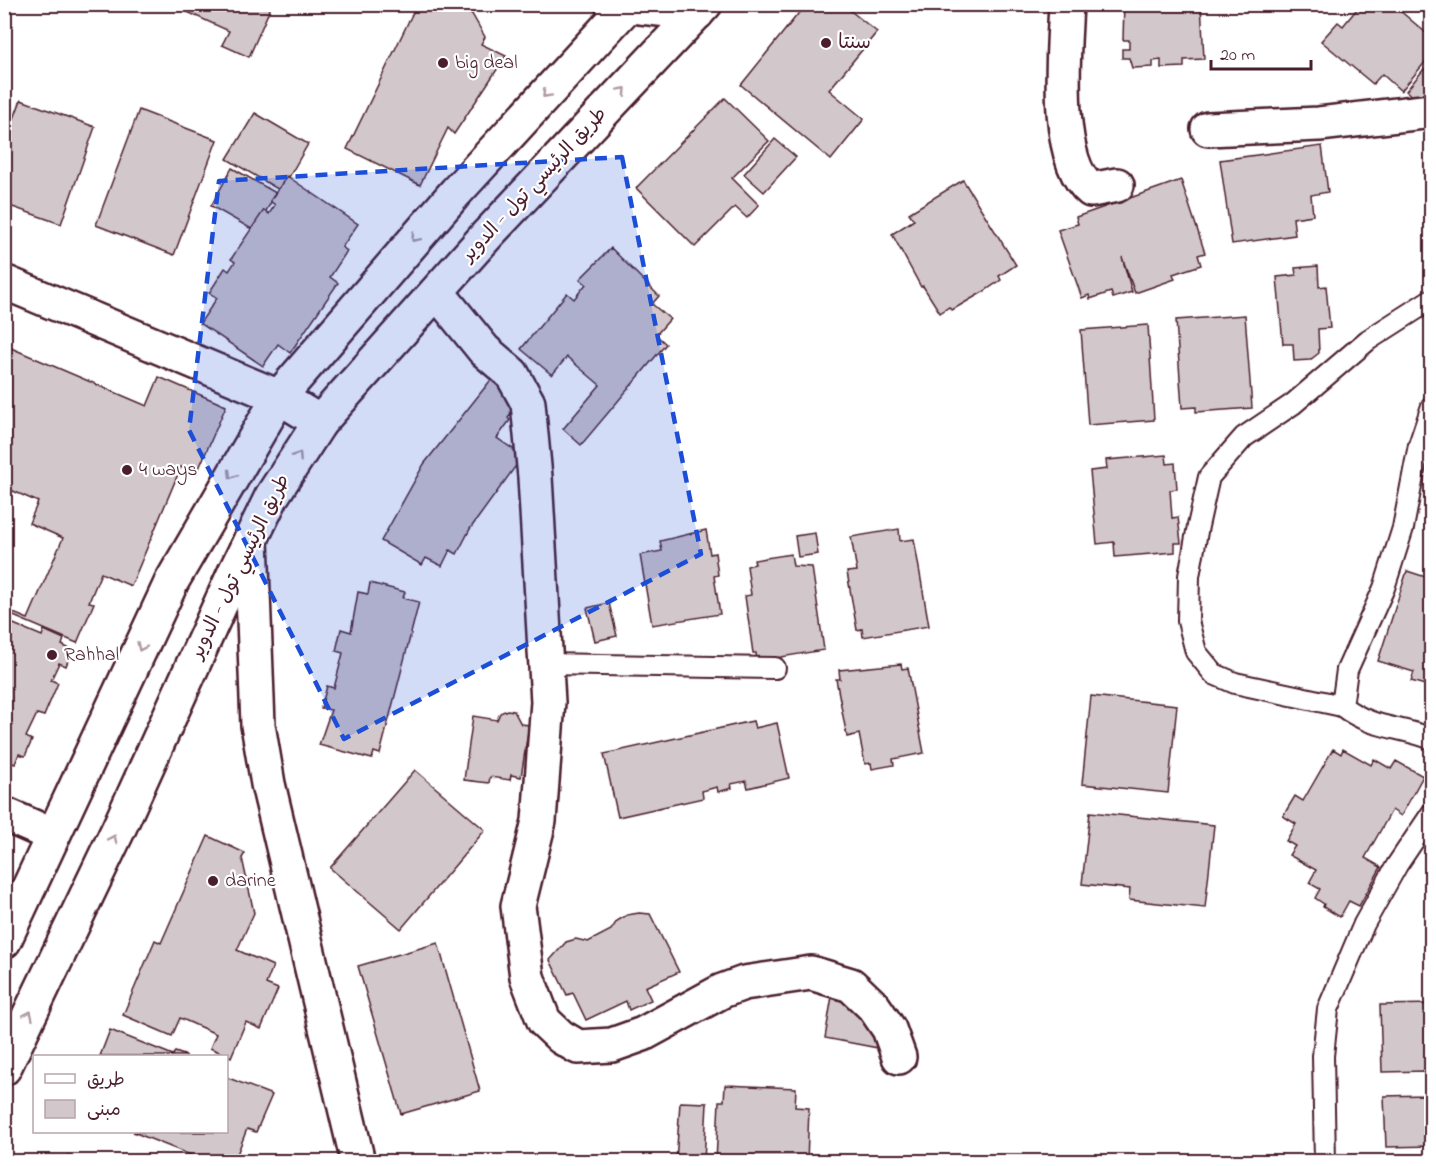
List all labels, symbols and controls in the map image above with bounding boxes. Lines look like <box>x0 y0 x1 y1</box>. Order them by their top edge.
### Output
place label: سنتا <box>838 29 871 58</box>
scale bar <box>1211 33 1312 71</box>
marker: سنتا <box>819 36 833 50</box>
text: 20 m <box>1220 43 1255 69</box>
place label: big deal <box>455 49 518 79</box>
marker: big deal <box>436 56 450 70</box>
one-way arrow <box>542 87 553 98</box>
one-way arrow <box>616 87 627 98</box>
street label: طريق الرئيسي تول - الدوير <box>454 101 615 271</box>
one-way arrow <box>412 231 423 242</box>
one-way arrow <box>291 451 302 462</box>
place label: 4 ways <box>139 456 197 485</box>
marker: 4 ways <box>120 463 134 477</box>
one-way arrow <box>228 469 240 479</box>
street label: طريق الرئيسي تول - الدوير <box>183 470 299 666</box>
place label: Rahhal <box>64 641 119 670</box>
one-way arrow <box>137 641 149 652</box>
marker: Rahhal <box>45 648 59 662</box>
one-way arrow <box>106 834 118 845</box>
place label: darine <box>225 867 276 896</box>
marker: darine <box>206 874 220 888</box>
one-way arrow <box>22 1010 34 1021</box>
legend <box>33 1055 228 1133</box>
text: طريق <box>87 1068 125 1094</box>
text: مبنى <box>87 1098 121 1124</box>

